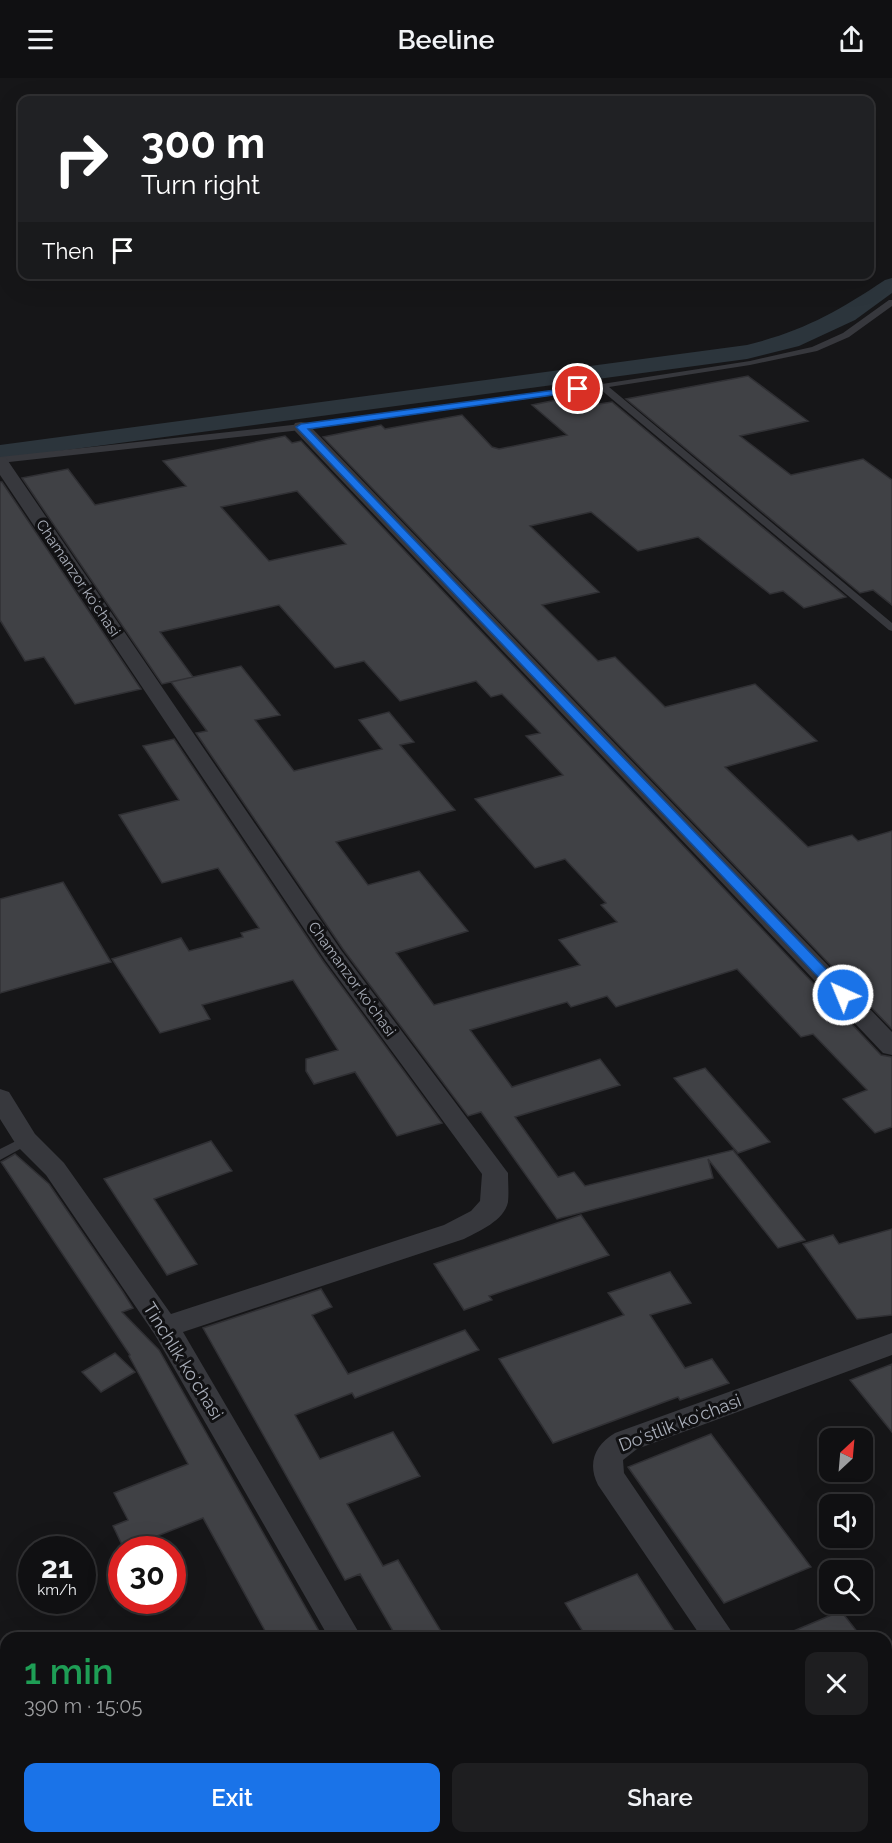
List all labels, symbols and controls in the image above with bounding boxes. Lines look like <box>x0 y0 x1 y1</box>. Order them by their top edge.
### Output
icon: menu <box>24 23 57 56</box>
icon: share <box>835 23 868 56</box>
text: Beeline <box>397 24 495 55</box>
text: 300 m <box>141 119 265 168</box>
icon: right <box>42 120 120 198</box>
text: Turn right <box>141 169 260 200</box>
icon: arrive <box>106 234 139 267</box>
text: Then <box>42 238 94 264</box>
pin <box>552 363 603 414</box>
icon: arrive <box>561 372 594 405</box>
street label: Chamanzor koʻchasi <box>32 516 124 640</box>
street label: Chamanzor koʻchasi <box>304 918 400 1040</box>
position arrow <box>811 963 875 1027</box>
street label: Tinchlik koʻchasi <box>139 1298 228 1423</box>
street label: Doʻstlik koʻchasi <box>616 1390 744 1456</box>
north arrow <box>819 1428 873 1482</box>
map controls <box>819 1428 873 1614</box>
button: sound <box>819 1494 873 1548</box>
speed limit sign: 30 <box>108 1536 186 1614</box>
text: 21 <box>41 1550 73 1585</box>
button: search <box>819 1560 873 1614</box>
text: km/h <box>37 1581 77 1599</box>
text: 1 min <box>24 1650 113 1692</box>
button: close <box>805 1652 868 1715</box>
text: 390 m · 15:05 <box>24 1694 142 1718</box>
button: Exit <box>24 1763 440 1832</box>
button: Share <box>452 1763 868 1832</box>

